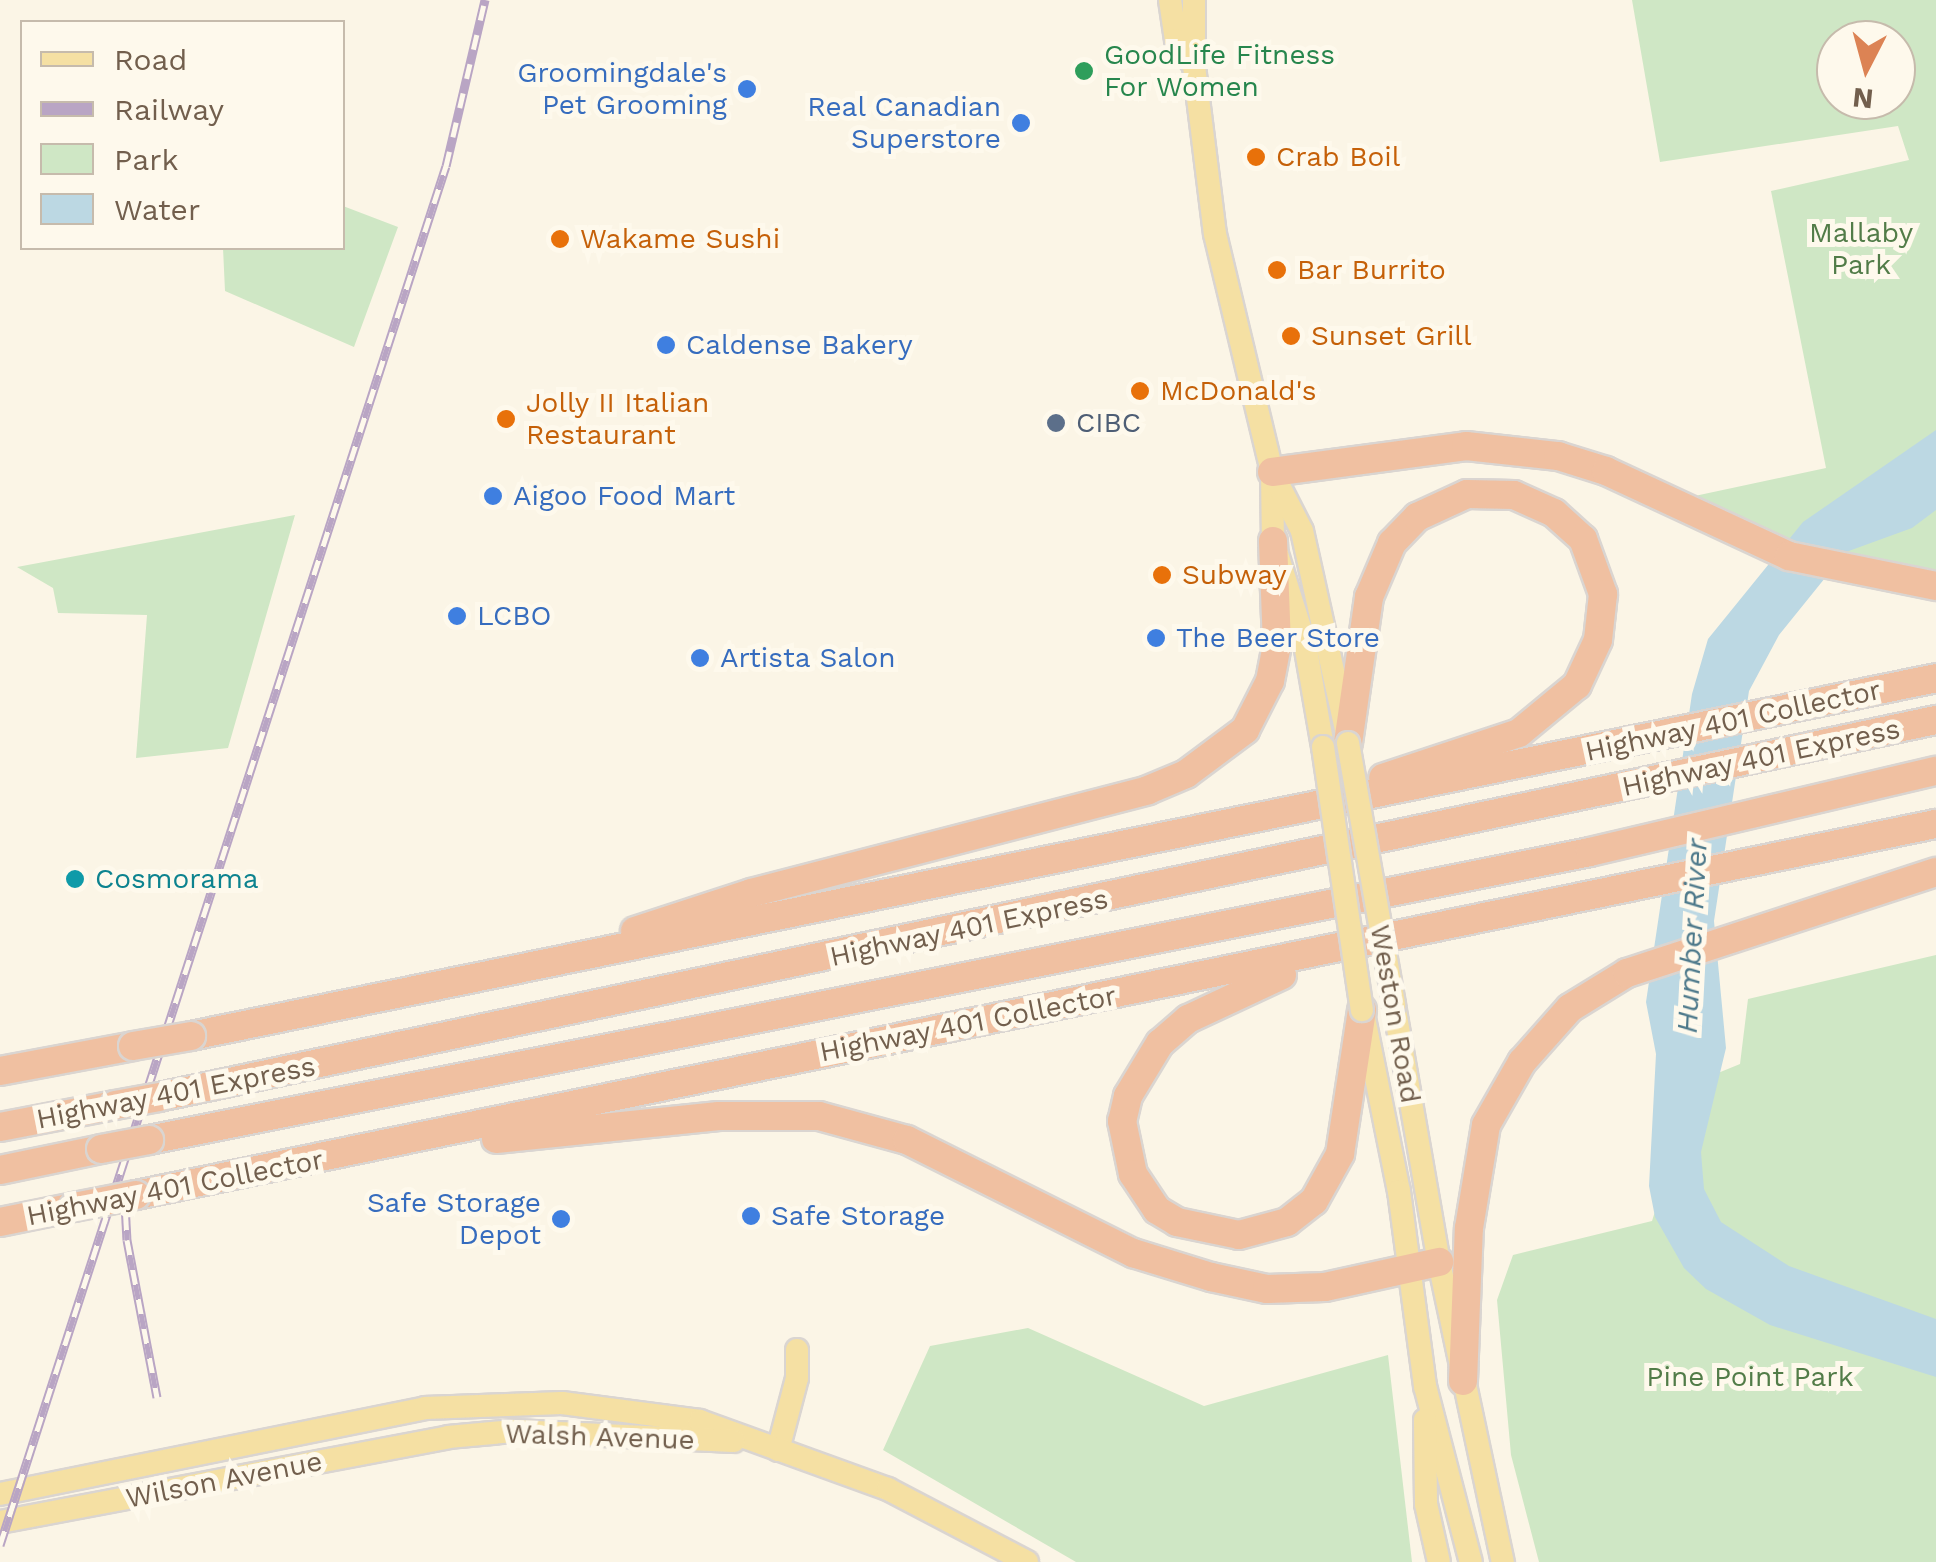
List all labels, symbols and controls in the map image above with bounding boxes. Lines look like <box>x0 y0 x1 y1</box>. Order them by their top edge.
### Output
legend <box>20 20 345 250</box>
north arrow <box>1816 20 1916 120</box>
place label: GoodLife Fitness For Women <box>1104 38 1335 104</box>
text: Road <box>114 42 187 77</box>
place label: Groomingdale's Pet Grooming <box>517 56 727 122</box>
marker: GoodLife Fitness For Women <box>1073 60 1095 82</box>
marker: Groomingdale's Pet Grooming <box>736 78 758 100</box>
text: N <box>1851 81 1875 116</box>
place label: Real Canadian Superstore <box>806 90 1001 156</box>
text: Railway <box>114 92 224 127</box>
marker: Real Canadian Superstore <box>1010 112 1032 134</box>
place label: Crab Boil <box>1276 140 1400 174</box>
text: Park <box>114 142 179 177</box>
marker: Crab Boil <box>1245 146 1267 168</box>
text: Water <box>114 192 200 227</box>
park label: Mallaby Park <box>1809 216 1913 282</box>
place label: Wakame Sushi <box>580 222 780 256</box>
marker: Wakame Sushi <box>549 228 571 250</box>
place label: Bar Burrito <box>1297 253 1446 287</box>
marker: Bar Burrito <box>1266 259 1288 281</box>
place label: Sunset Grill <box>1311 319 1471 353</box>
marker: Sunset Grill <box>1280 325 1302 347</box>
place label: Caldense Bakery <box>686 328 913 362</box>
marker: Caldense Bakery <box>655 334 677 356</box>
place label: McDonald's <box>1160 374 1317 408</box>
marker: McDonald's <box>1129 380 1151 402</box>
place label: Jolly II Italian Restaurant <box>526 386 710 452</box>
place label: CIBC <box>1076 406 1141 440</box>
marker: Jolly II Italian Restaurant <box>495 408 517 430</box>
marker: CIBC <box>1045 412 1067 434</box>
place label: Aigoo Food Mart <box>513 479 735 513</box>
marker: Aigoo Food Mart <box>482 485 504 507</box>
place label: Subway <box>1182 558 1287 592</box>
marker: Subway <box>1151 564 1173 586</box>
place label: LCBO <box>477 599 552 633</box>
marker: LCBO <box>446 605 468 627</box>
place label: The Beer Store <box>1176 621 1381 655</box>
marker: The Beer Store <box>1145 627 1167 649</box>
place label: Artista Salon <box>720 641 896 675</box>
marker: Artista Salon <box>689 647 711 669</box>
street label: Highway 401 Collector <box>1582 673 1884 769</box>
street label: Highway 401 Express <box>1619 712 1903 804</box>
water label: Humber River <box>1669 837 1715 1035</box>
place label: Cosmorama <box>95 862 259 896</box>
marker: Cosmorama <box>64 868 86 890</box>
street label: Highway 401 Express <box>827 882 1111 974</box>
street label: Weston Road <box>1363 922 1427 1106</box>
street label: Highway 401 Collector <box>817 979 1119 1069</box>
street label: Highway 401 Express <box>33 1049 319 1137</box>
street label: Highway 401 Collector <box>24 1143 326 1233</box>
place label: Safe Storage Depot <box>367 1186 541 1252</box>
place label: Safe Storage <box>771 1199 945 1233</box>
marker: Safe Storage <box>740 1205 762 1227</box>
marker: Safe Storage Depot <box>550 1208 572 1230</box>
park label: Pine Point Park <box>1646 1360 1854 1394</box>
street label: Walsh Avenue <box>504 1417 696 1457</box>
street label: Wilson Avenue <box>122 1444 326 1516</box>

